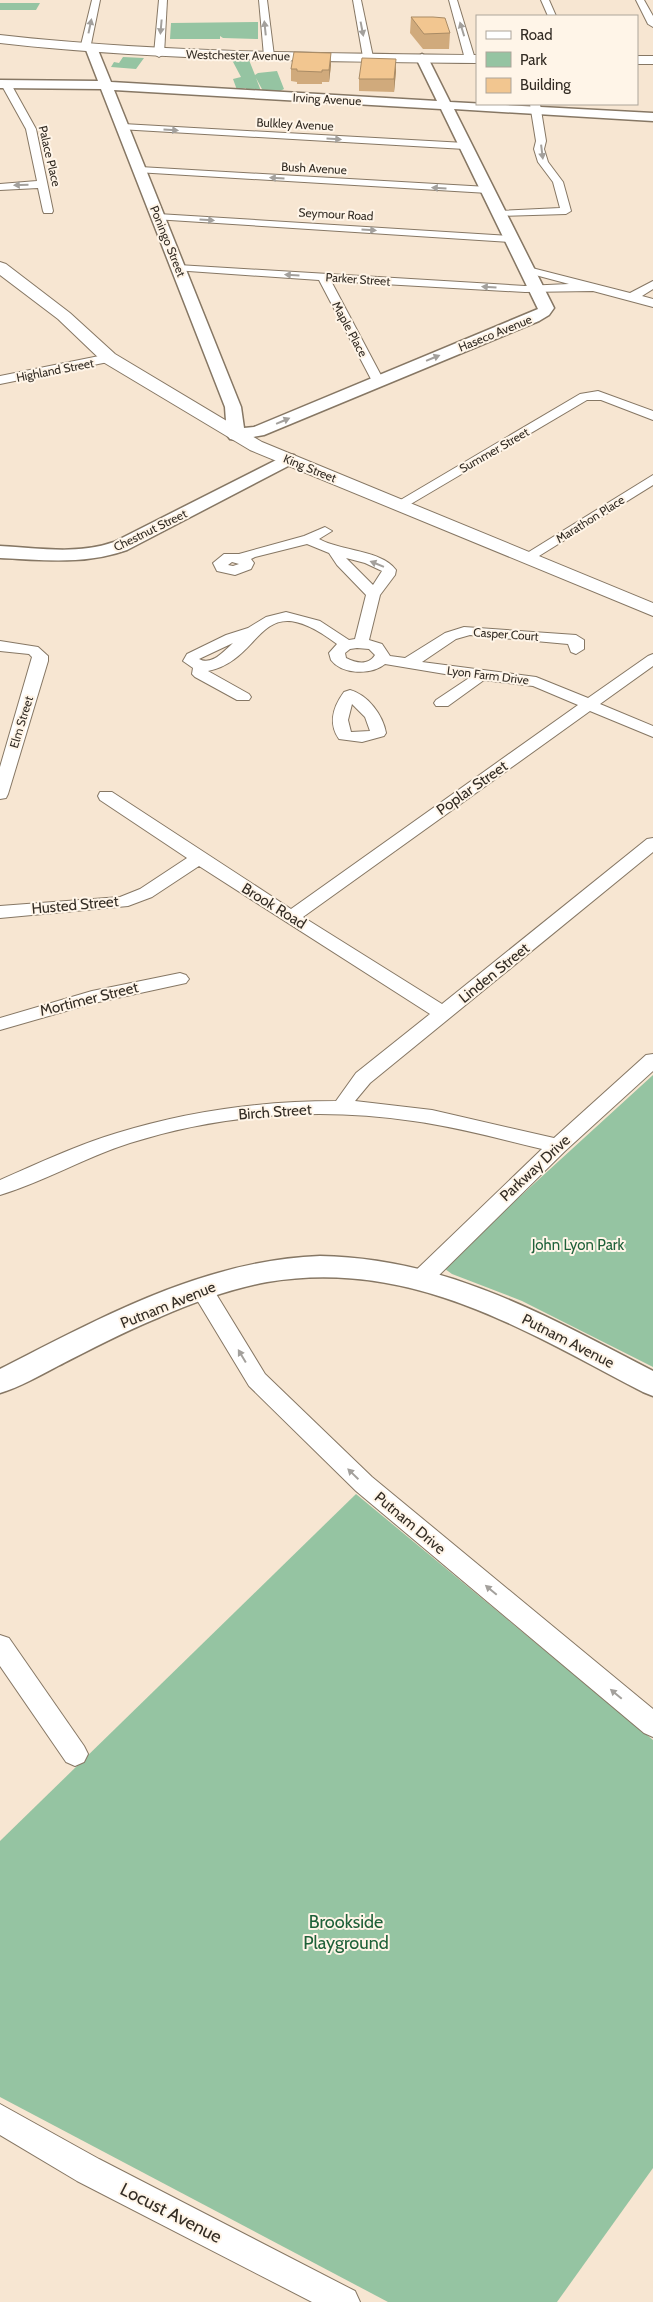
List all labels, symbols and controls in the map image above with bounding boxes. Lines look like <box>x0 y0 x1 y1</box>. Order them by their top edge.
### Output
legend <box>476 15 638 105</box>
one-way arrow <box>86 19 94 34</box>
one-way arrow <box>157 19 165 35</box>
one-way arrow <box>261 20 269 36</box>
one-way arrow <box>359 21 367 37</box>
one-way arrow <box>457 22 465 37</box>
text: Road <box>520 26 553 44</box>
street label: Westchester Avenue <box>186 47 290 63</box>
text: Park <box>520 51 547 69</box>
text: Building <box>520 76 571 94</box>
street label: Irving Avenue <box>292 90 362 108</box>
street label: Bulkley Avenue <box>256 114 334 134</box>
street label: Palace Place <box>36 124 64 188</box>
one-way arrow <box>164 126 180 134</box>
one-way arrow <box>326 136 342 144</box>
one-way arrow <box>538 144 546 160</box>
street label: Bush Avenue <box>281 159 347 177</box>
one-way arrow <box>269 174 285 182</box>
one-way arrow <box>13 181 29 189</box>
one-way arrow <box>431 183 447 191</box>
street label: Poningo Street <box>147 203 189 279</box>
street label: Seymour Road <box>298 205 374 223</box>
one-way arrow <box>199 217 215 225</box>
one-way arrow <box>362 227 378 235</box>
street label: Parker Street <box>325 269 391 289</box>
one-way arrow <box>284 270 300 278</box>
one-way arrow <box>481 283 497 291</box>
street label: Maple Place <box>329 299 371 359</box>
street label: Haseco Avenue <box>456 311 534 355</box>
one-way arrow <box>426 354 440 362</box>
street label: Highland Street <box>15 355 95 385</box>
one-way arrow <box>276 416 290 424</box>
street label: Summer Street <box>457 424 531 476</box>
street label: King Street <box>281 451 339 485</box>
street label: Marathon Place <box>553 492 627 546</box>
street label: Chestnut Street <box>111 506 189 554</box>
one-way arrow <box>369 559 384 567</box>
street label: Casper Court <box>473 624 539 644</box>
street label: Lyon Farm Drive <box>446 663 530 687</box>
street label: Elm Street <box>6 694 36 750</box>
street label: Poplar Street <box>433 757 511 819</box>
street label: Brook Road <box>238 879 310 933</box>
street label: Husted Street <box>31 892 119 918</box>
street label: Linden Street <box>455 939 533 1007</box>
street label: Mortimer Street <box>38 978 140 1020</box>
street label: Birch Street <box>238 1100 312 1124</box>
street label: Parkway Drive <box>496 1131 574 1205</box>
park label: John Lyon Park <box>531 1236 625 1254</box>
street label: Putnam Avenue <box>118 1278 219 1332</box>
street label: Putnam Avenue <box>519 1310 617 1372</box>
one-way arrow <box>238 1349 247 1363</box>
one-way arrow <box>347 1468 359 1480</box>
street label: Putnam Drive <box>371 1488 449 1558</box>
one-way arrow <box>485 1584 497 1596</box>
one-way arrow <box>610 1688 622 1700</box>
park label: Brookside Playground <box>303 1911 389 1954</box>
street label: Locust Avenue <box>117 2178 225 2248</box>

